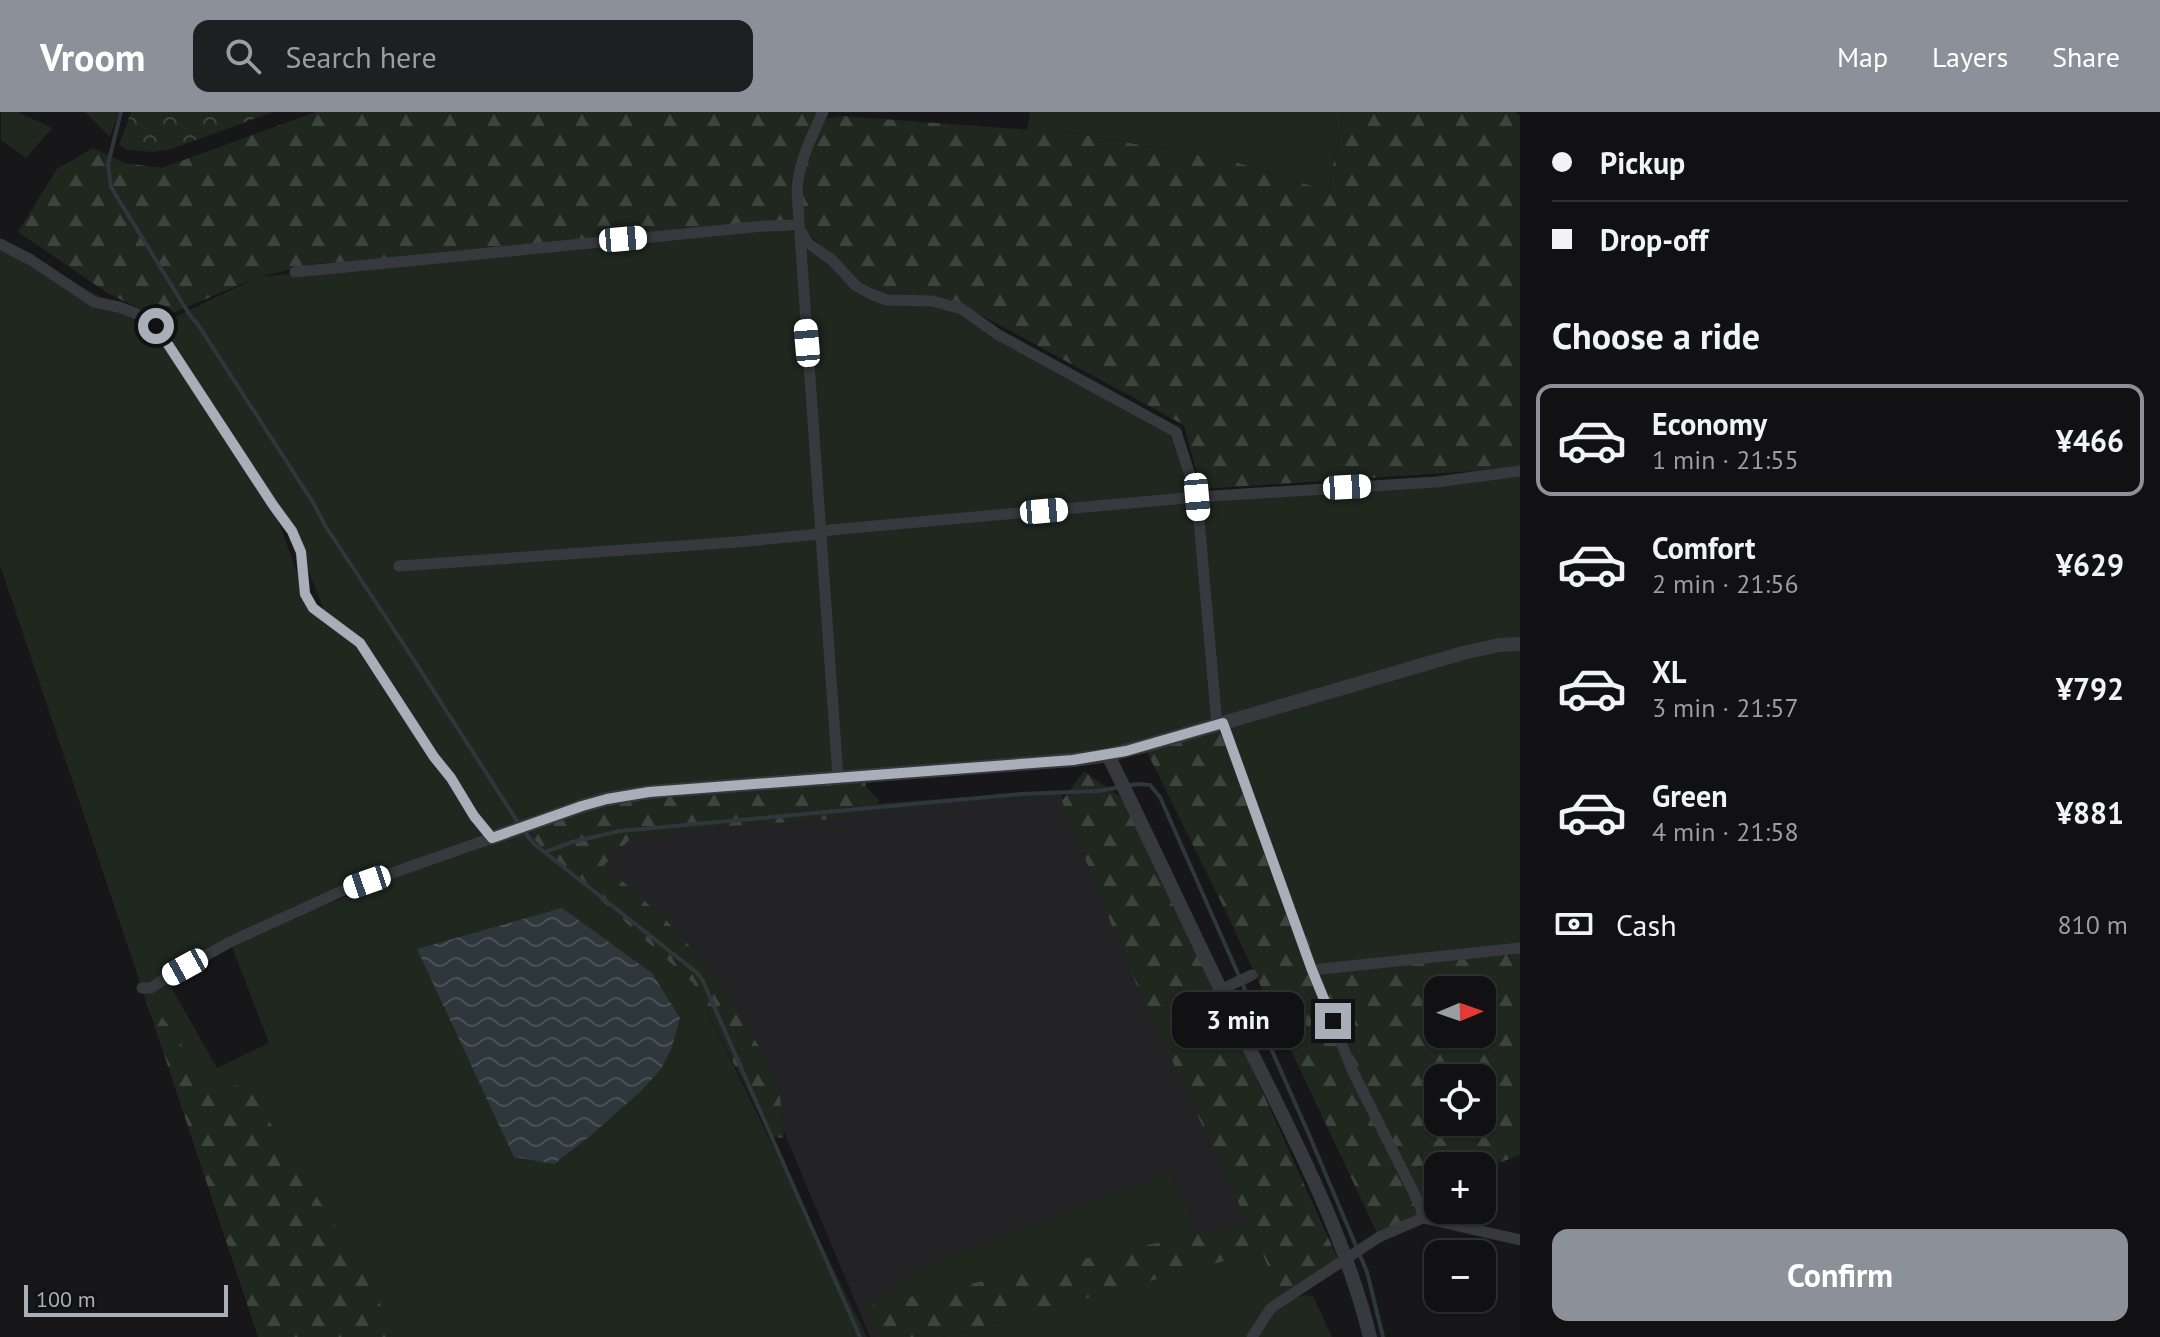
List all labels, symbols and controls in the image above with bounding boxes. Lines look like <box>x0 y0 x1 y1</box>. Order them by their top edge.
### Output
search box <box>193 20 753 92</box>
text: Vroom <box>40 32 145 81</box>
icon: search <box>221 34 265 78</box>
text: Search here <box>285 37 437 76</box>
text: Map <box>1837 38 1888 75</box>
text: Layers <box>1932 38 2008 75</box>
text: Share <box>2052 38 2120 75</box>
text: Pickup <box>1600 143 1685 182</box>
text: Drop-off <box>1600 220 1708 259</box>
car <box>598 225 648 253</box>
route start <box>138 308 174 344</box>
text: Choose a ride <box>1552 312 1760 359</box>
car <box>793 318 821 368</box>
icon: car <box>1556 404 1628 476</box>
text: Economy <box>1652 404 1767 443</box>
text: ¥466 <box>2056 421 2124 460</box>
text: 1 min · 21:55 <box>1652 443 1799 476</box>
car <box>1183 472 1211 522</box>
car <box>1322 474 1372 500</box>
car <box>1019 497 1069 525</box>
icon: car <box>1556 528 1628 600</box>
text: Comfort <box>1652 528 1755 567</box>
text: ¥629 <box>2056 545 2124 584</box>
text: 2 min · 21:56 <box>1652 567 1799 600</box>
icon: car <box>1556 652 1628 724</box>
text: XL <box>1652 652 1686 691</box>
text: ¥792 <box>2056 669 2124 708</box>
text: 3 min · 21:57 <box>1652 691 1799 724</box>
icon: car <box>1556 776 1628 848</box>
text: Green <box>1652 776 1727 815</box>
text: ¥881 <box>2056 793 2124 832</box>
text: 4 min · 21:58 <box>1652 815 1799 848</box>
car <box>340 863 394 901</box>
icon: cash <box>1552 902 1596 946</box>
text: Cash <box>1616 905 1677 944</box>
text: 810 m <box>2057 908 2128 941</box>
car <box>158 945 212 989</box>
north arrow <box>1424 976 1496 1048</box>
map controls <box>1424 976 1496 1312</box>
callout: 3 min <box>1173 993 1305 1049</box>
text: 3 min <box>1206 1003 1270 1036</box>
route end <box>1315 1003 1351 1039</box>
button: locate <box>1424 1064 1496 1136</box>
button: + <box>1424 1152 1496 1224</box>
button: Confirm <box>1552 1229 2128 1321</box>
button: − <box>1424 1240 1496 1312</box>
scale bar <box>24 1281 228 1317</box>
text: 100 m <box>36 1285 96 1313</box>

